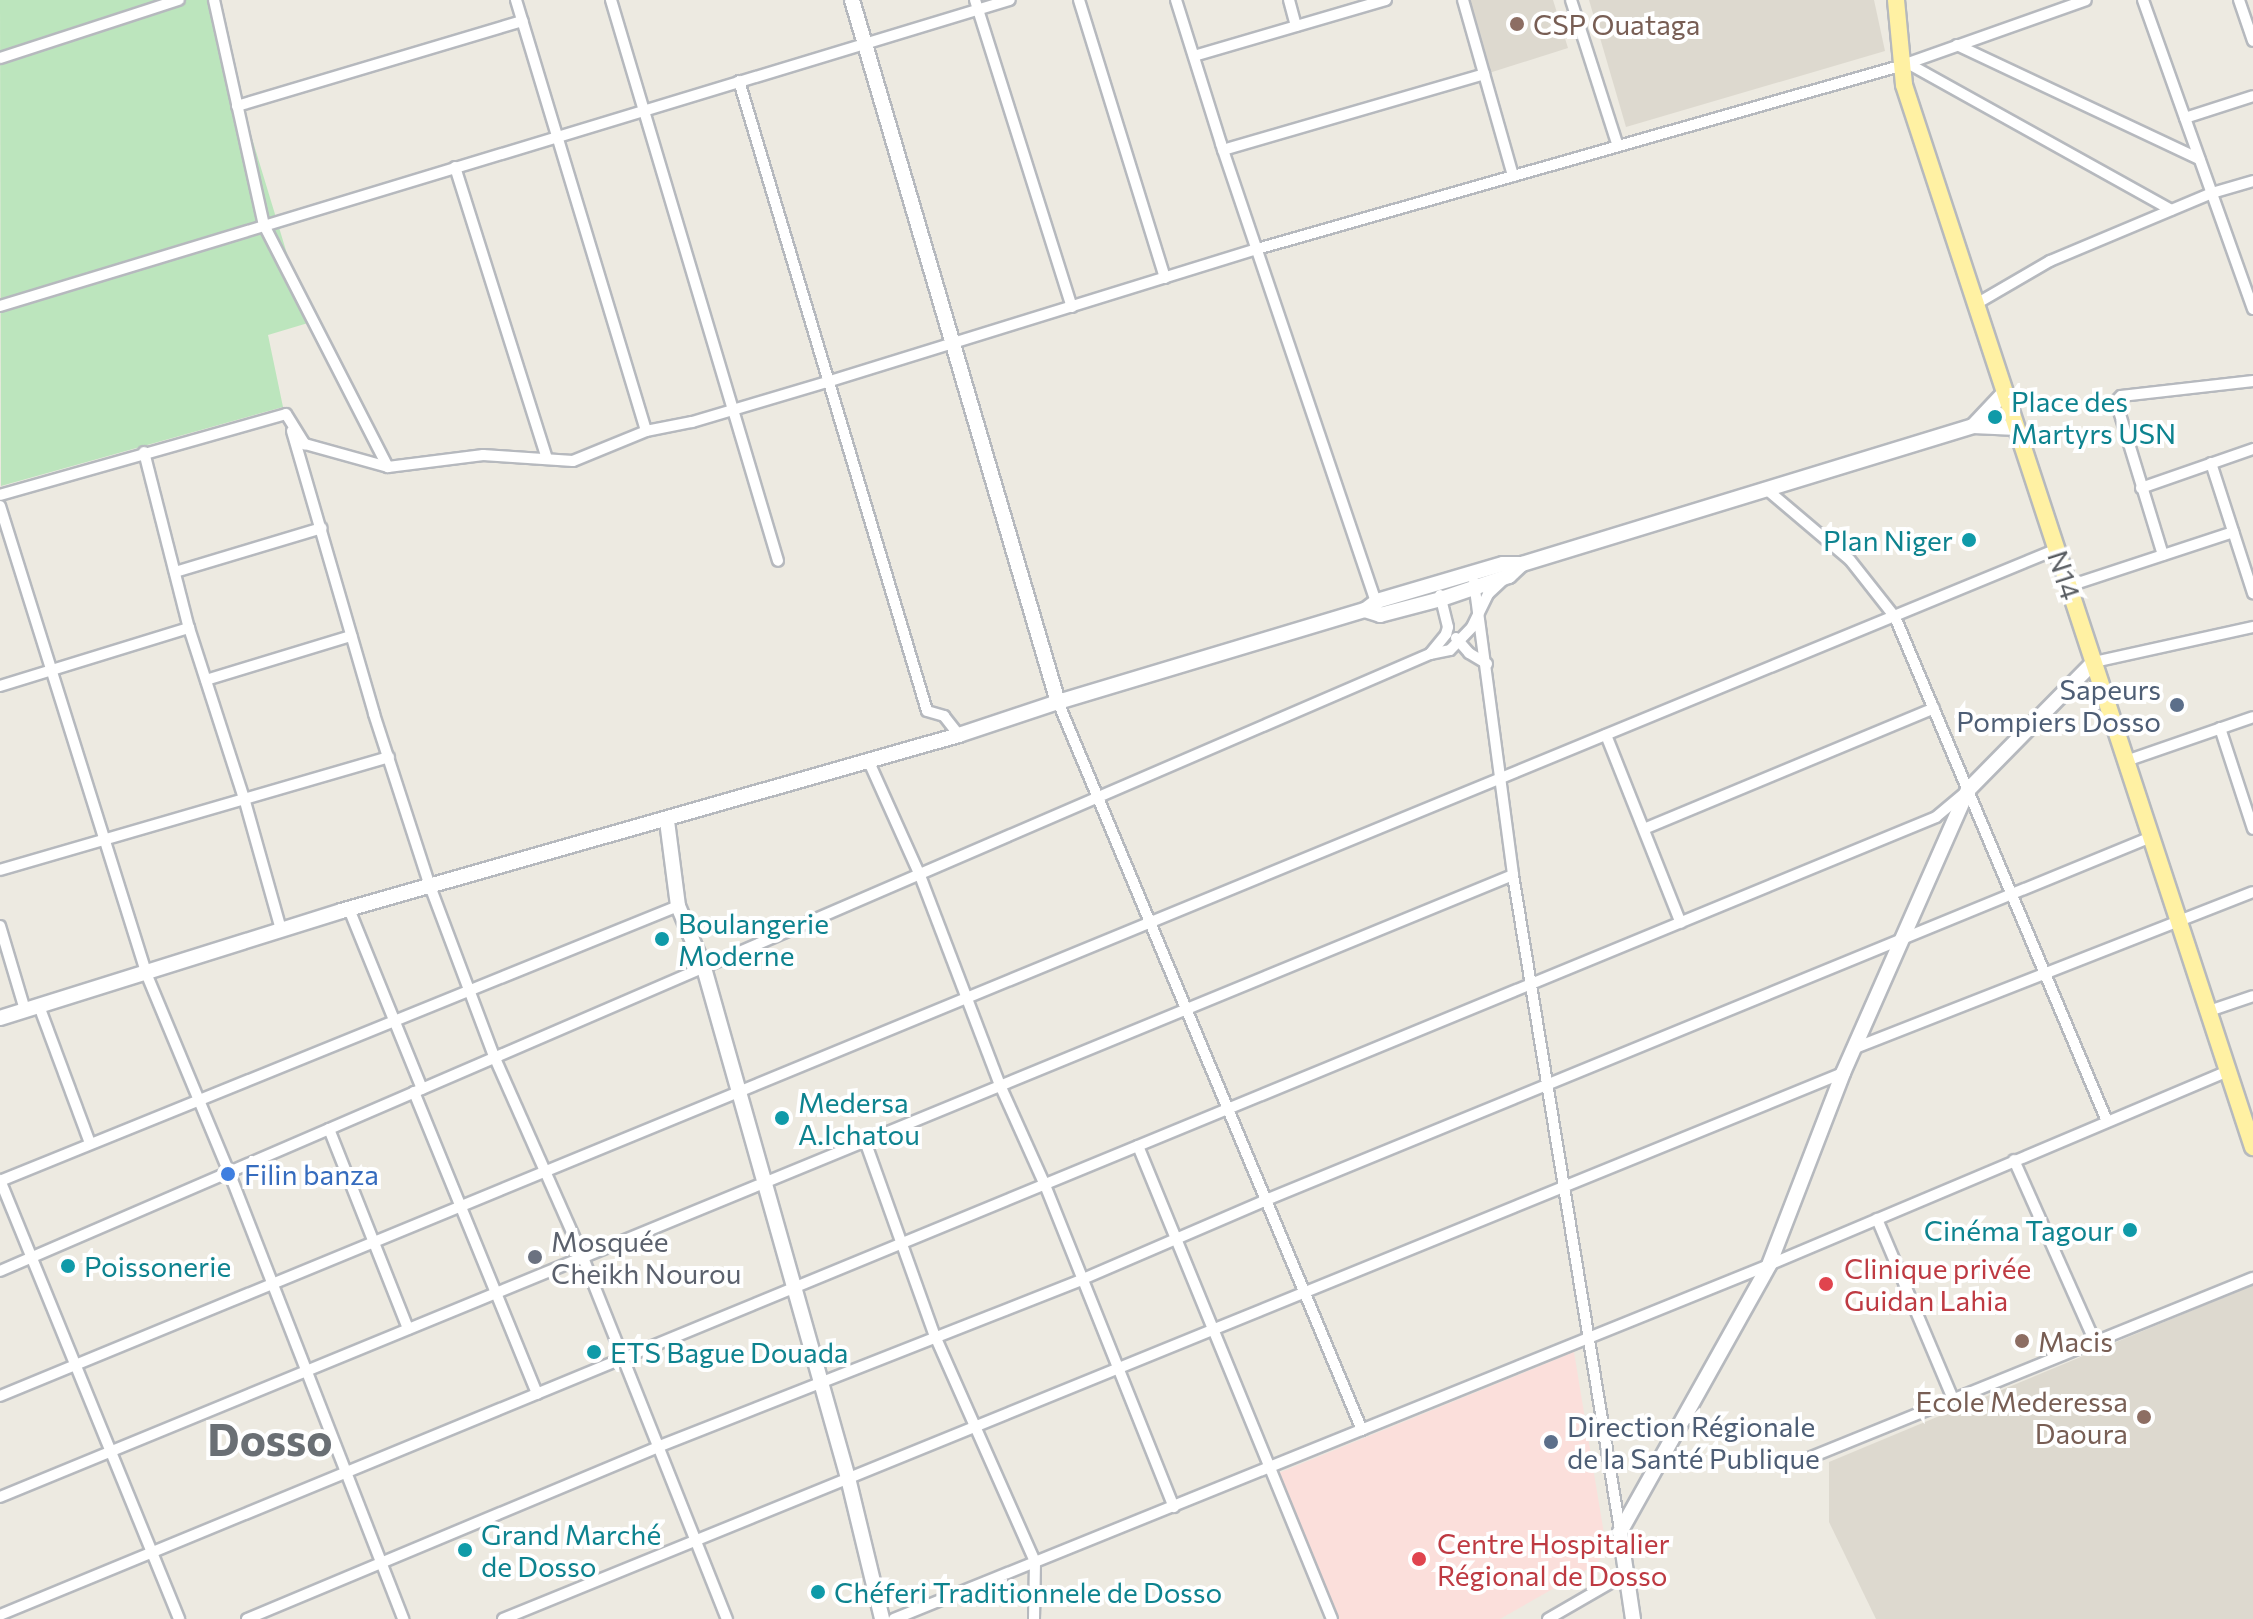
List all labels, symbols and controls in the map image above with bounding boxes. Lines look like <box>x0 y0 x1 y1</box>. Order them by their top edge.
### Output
place label: CSP Ouataga <box>1533 7 1700 41</box>
marker: CSP Ouataga <box>1508 15 1526 33</box>
place label: Place des Martyrs USN <box>2011 384 2176 450</box>
marker: Place des Martyrs USN <box>1986 408 2004 426</box>
place label: Plan Niger <box>1823 523 1953 557</box>
marker: Plan Niger <box>1960 531 1978 549</box>
street label: N14 <box>2041 546 2089 604</box>
place label: Sapeurs Pompiers Dosso <box>1956 672 2161 738</box>
marker: Sapeurs Pompiers Dosso <box>2168 696 2186 714</box>
place label: Boulangerie Moderne <box>678 906 829 972</box>
marker: Boulangerie Moderne <box>653 930 671 948</box>
place label: Medersa A.Ichatou <box>798 1085 920 1151</box>
marker: Medersa A.Ichatou <box>773 1109 791 1127</box>
place label: Filin banza <box>244 1157 379 1191</box>
marker: Filin banza <box>219 1165 237 1183</box>
place label: Cinéma Tagour <box>1924 1213 2114 1247</box>
marker: Cinéma Tagour <box>2121 1221 2139 1239</box>
place label: Mosquée Cheikh Nourou <box>551 1224 741 1290</box>
marker: Mosquée Cheikh Nourou <box>526 1248 544 1266</box>
place label: Poissonerie <box>84 1249 231 1283</box>
place label: Clinique privée Guidan Lahia <box>1844 1251 2031 1317</box>
marker: Poissonerie <box>59 1257 77 1275</box>
marker: Clinique privée Guidan Lahia <box>1815 1273 1837 1295</box>
place label: Macis <box>2038 1324 2113 1358</box>
marker: Macis <box>2013 1332 2031 1350</box>
place label: ETS Bague Douada <box>610 1335 848 1369</box>
marker: ETS Bague Douada <box>585 1343 603 1361</box>
place label: Ecole Mederessa Daoura <box>1916 1384 2128 1450</box>
marker: Ecole Mederessa Daoura <box>2135 1408 2153 1426</box>
place label: Direction Régionale de la Santé Publique <box>1567 1409 1820 1475</box>
district label: Dosso <box>207 1412 333 1464</box>
marker: Direction Régionale de la Santé Publique <box>1542 1433 1560 1451</box>
place label: Grand Marché de Dosso <box>481 1517 661 1583</box>
place label: Centre Hospitalier Régional de Dosso <box>1437 1526 1670 1592</box>
marker: Grand Marché de Dosso <box>456 1541 474 1559</box>
marker: Centre Hospitalier Régional de Dosso <box>1408 1548 1430 1570</box>
place label: Chéferi Traditionnele de Dosso <box>834 1575 1222 1609</box>
marker: Chéferi Traditionnele de Dosso <box>809 1583 827 1601</box>

